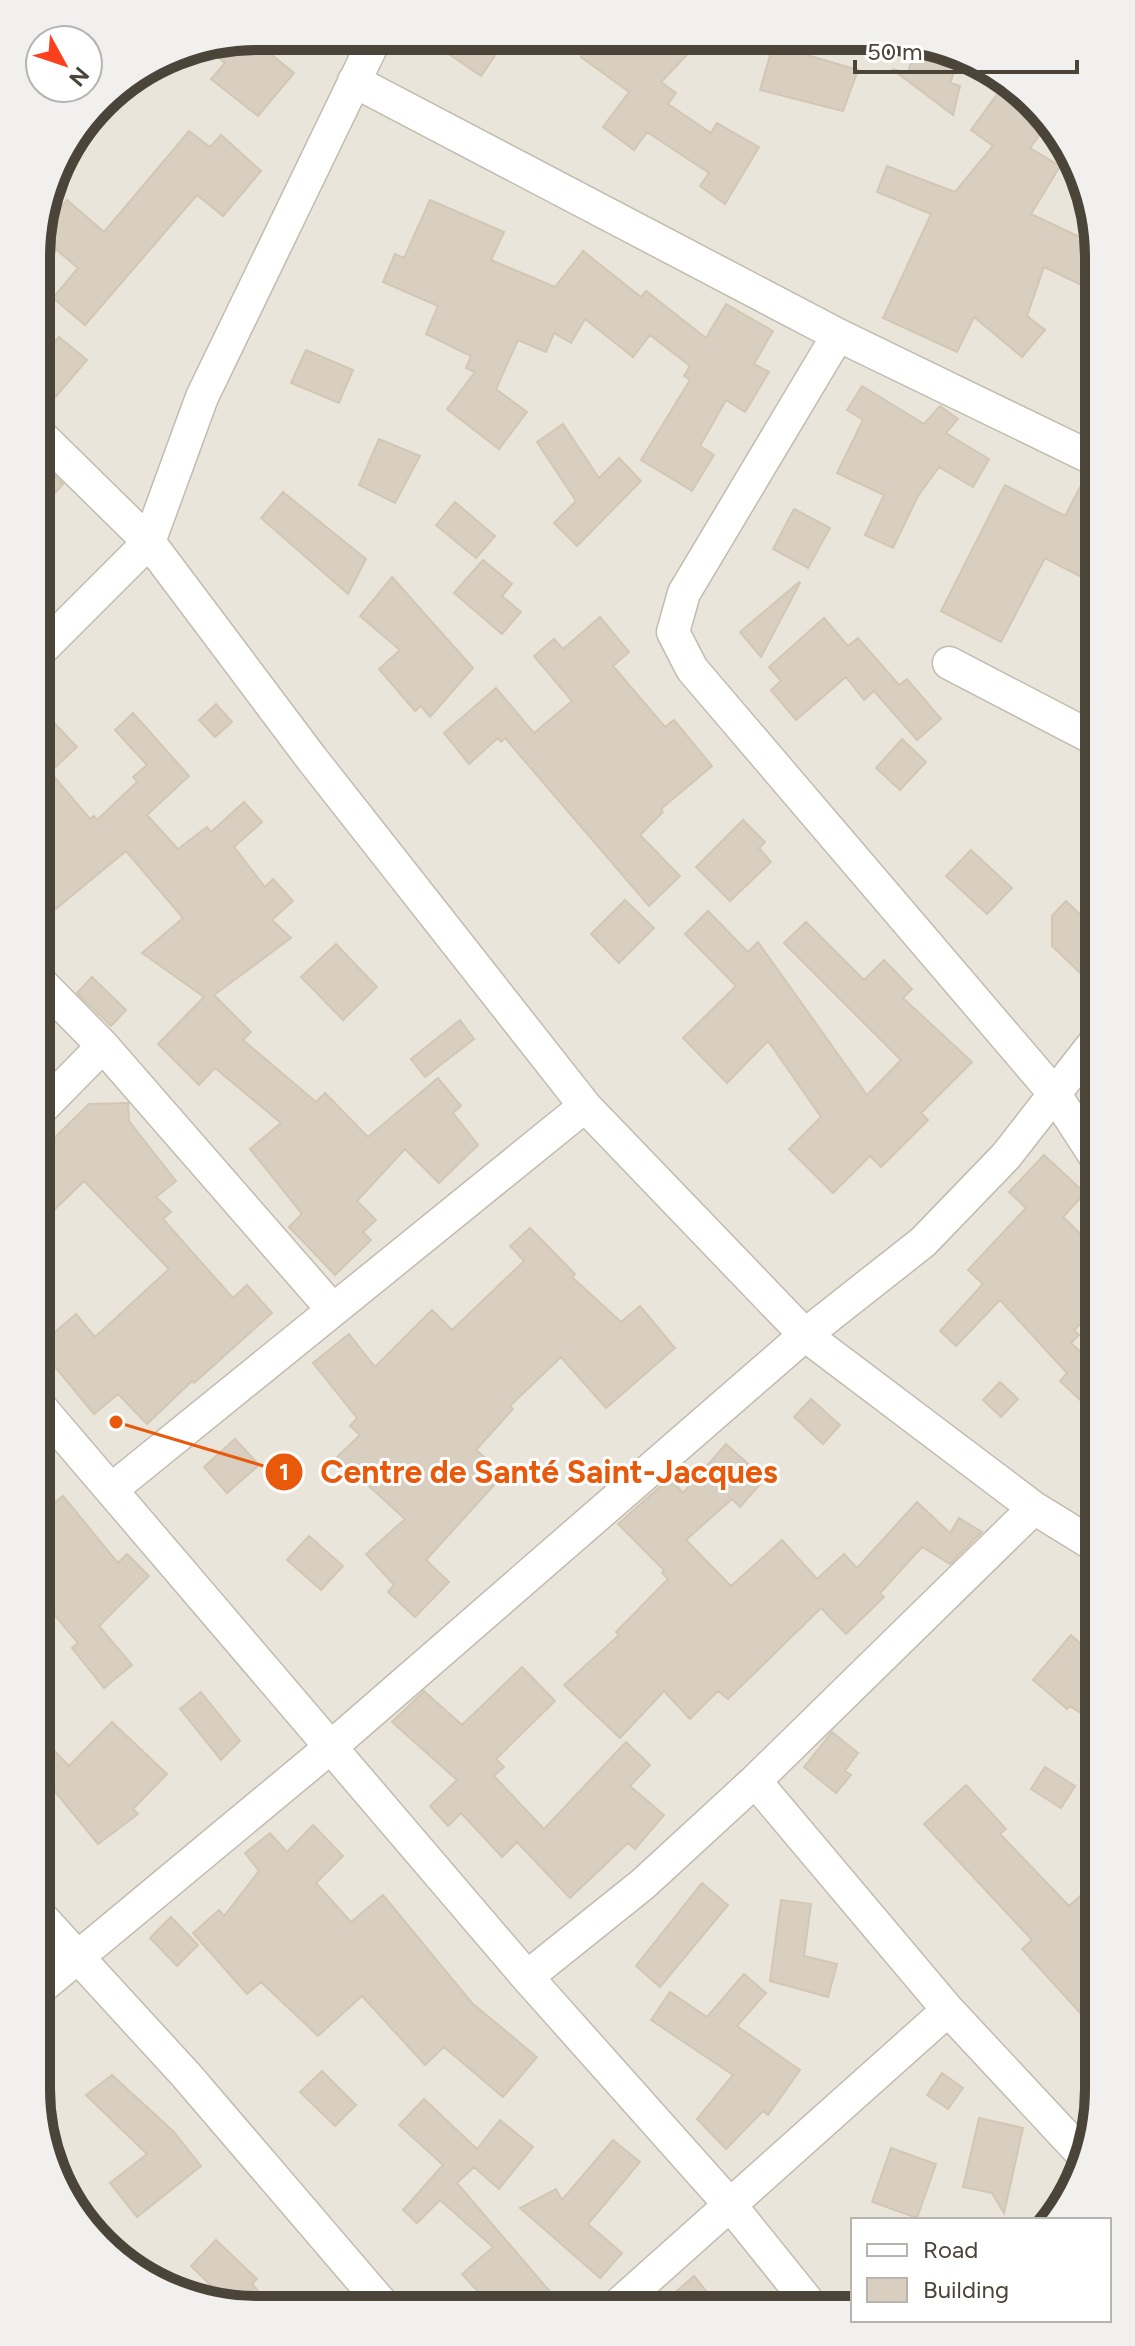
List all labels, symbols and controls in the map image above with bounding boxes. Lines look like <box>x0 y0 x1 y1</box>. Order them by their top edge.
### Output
north arrow <box>24 24 104 104</box>
scale bar <box>855 24 1077 74</box>
text: 50 m <box>867 37 923 66</box>
text: N <box>63 61 95 92</box>
callout: Centre de Santé Saint-Jacques <box>264 1444 793 1500</box>
text: Centre de Santé Saint-Jacques <box>320 1453 778 1491</box>
text: 1 <box>279 1457 289 1486</box>
legend <box>851 2218 1111 2322</box>
text: Road <box>923 2235 978 2264</box>
text: Building <box>923 2275 1009 2304</box>

